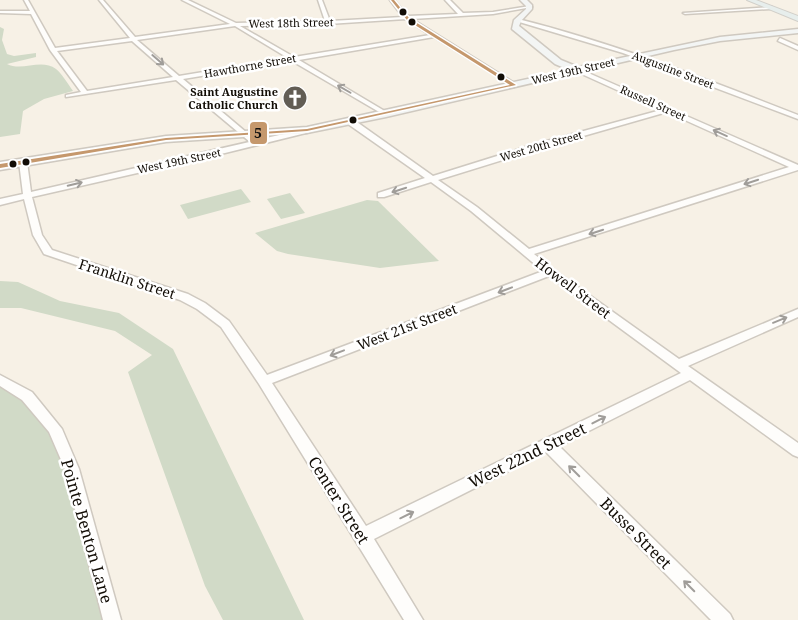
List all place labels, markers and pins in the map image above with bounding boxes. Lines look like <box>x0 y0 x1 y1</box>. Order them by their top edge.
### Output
unlabelled marker <box>398 7 408 17</box>
unlabelled marker <box>407 17 417 27</box>
unlabelled marker <box>496 72 506 82</box>
place label: Saint Augustine Catholic Church <box>188 84 279 112</box>
church icon: Saint Augustine Catholic Church <box>282 85 308 111</box>
unlabelled marker <box>348 115 358 125</box>
unlabelled marker <box>21 157 31 167</box>
unlabelled marker <box>8 159 18 169</box>

